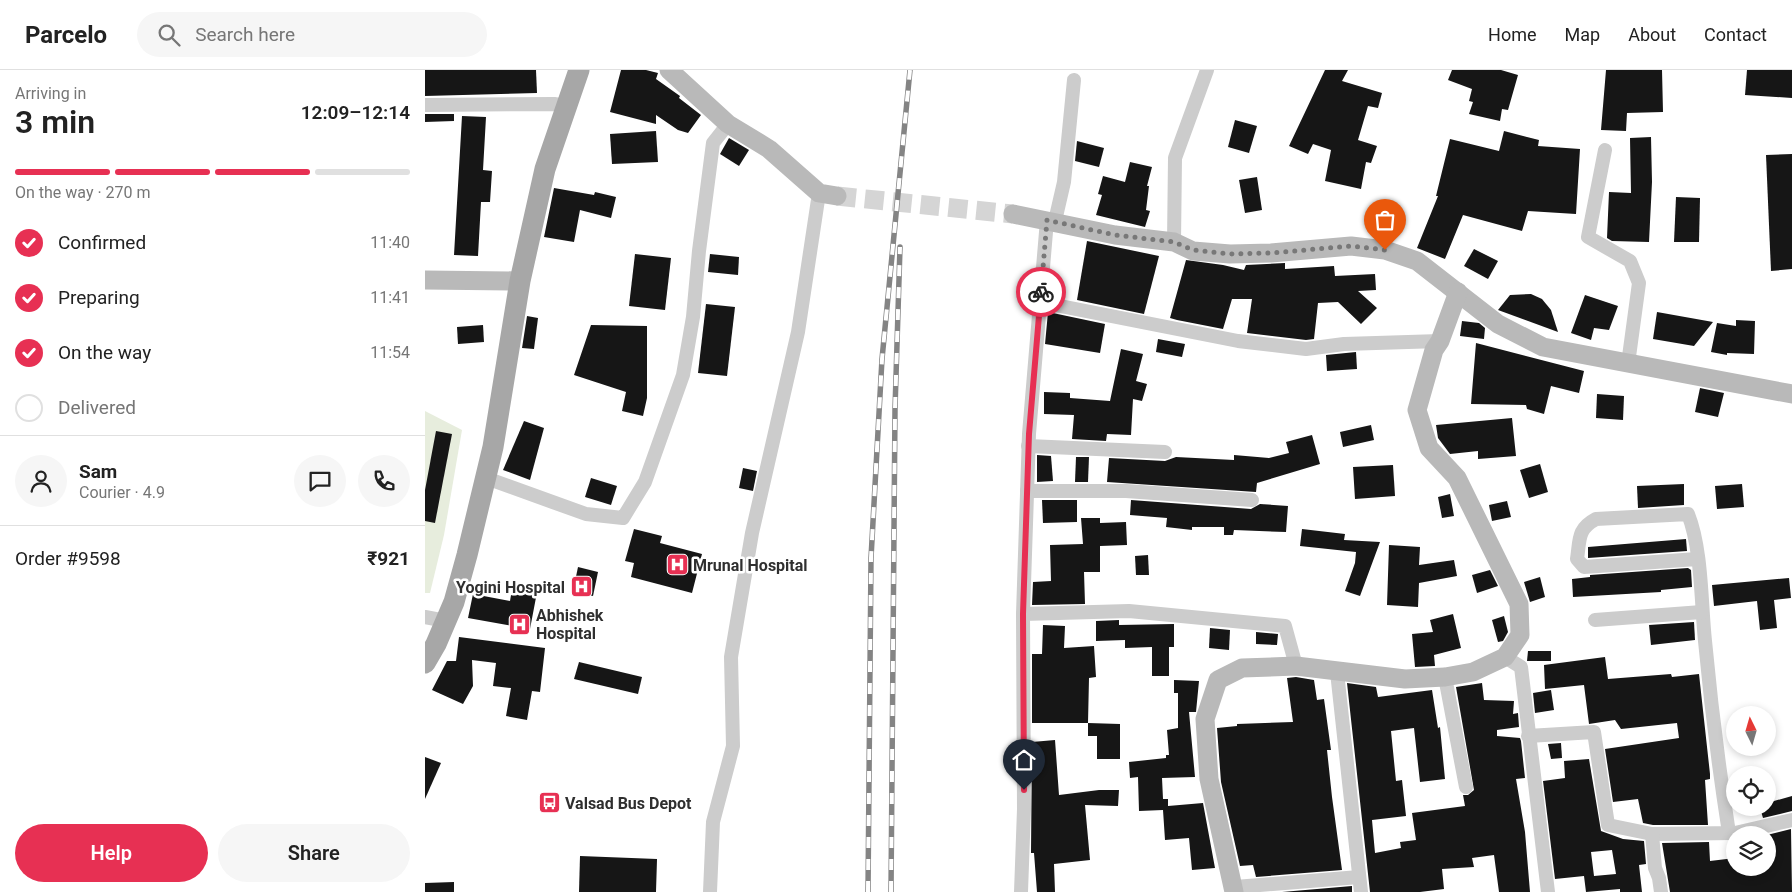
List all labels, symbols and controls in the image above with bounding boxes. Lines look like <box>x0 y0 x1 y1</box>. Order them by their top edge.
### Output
search box <box>137 12 487 57</box>
text: Parcelo <box>25 21 107 49</box>
icon: search <box>155 21 183 49</box>
text: Search here <box>195 23 295 46</box>
text: Home <box>1488 24 1537 45</box>
text: Map <box>1565 24 1600 45</box>
text: About <box>1628 24 1676 45</box>
text: Contact <box>1704 24 1767 45</box>
text: Arriving in <box>15 84 86 103</box>
text: 12:09–12:14 <box>301 101 410 124</box>
text: 3 min <box>15 103 95 141</box>
text: On the way · 270 m <box>15 183 151 202</box>
pin <box>1364 199 1406 250</box>
icon: bag <box>1371 206 1399 234</box>
icon: check <box>15 229 43 257</box>
text: Confirmed <box>58 231 146 254</box>
text: 11:40 <box>370 233 410 252</box>
courier <box>1016 267 1066 317</box>
icon: bike <box>1027 278 1055 306</box>
icon: check <box>15 284 43 312</box>
text: Preparing <box>58 286 140 309</box>
text: 11:41 <box>370 288 410 307</box>
icon: check <box>15 339 43 367</box>
text: On the way <box>58 341 151 364</box>
text: 11:54 <box>370 343 410 362</box>
text: Delivered <box>58 396 136 419</box>
button: person <box>15 455 67 507</box>
button: chat <box>294 455 346 507</box>
button: phone <box>358 455 410 507</box>
text: Sam <box>79 460 117 483</box>
text: Courier · 4.9 <box>79 483 165 502</box>
text: Order #9598 <box>15 547 121 570</box>
text: ₹921 <box>367 547 410 570</box>
hospital icon: Mrunal Hospital <box>665 553 689 577</box>
place label: Mrunal Hospital <box>693 556 808 575</box>
hospital icon: Yogini Hospital <box>569 575 593 599</box>
place label: Yogini Hospital <box>456 578 565 597</box>
place label: Abhishek Hospital <box>536 606 604 643</box>
hospital icon: Abhishek Hospital <box>508 612 532 636</box>
north arrow <box>1726 706 1776 756</box>
map controls <box>1726 706 1776 876</box>
pin <box>1003 739 1045 790</box>
icon: home <box>1010 746 1038 774</box>
button: locate <box>1726 766 1776 816</box>
bus stop icon: Valsad Bus Depot <box>537 791 561 815</box>
place label: Valsad Bus Depot <box>565 794 692 813</box>
button: Help <box>15 824 208 882</box>
button: Share <box>218 824 410 882</box>
button: layers <box>1726 826 1776 876</box>

